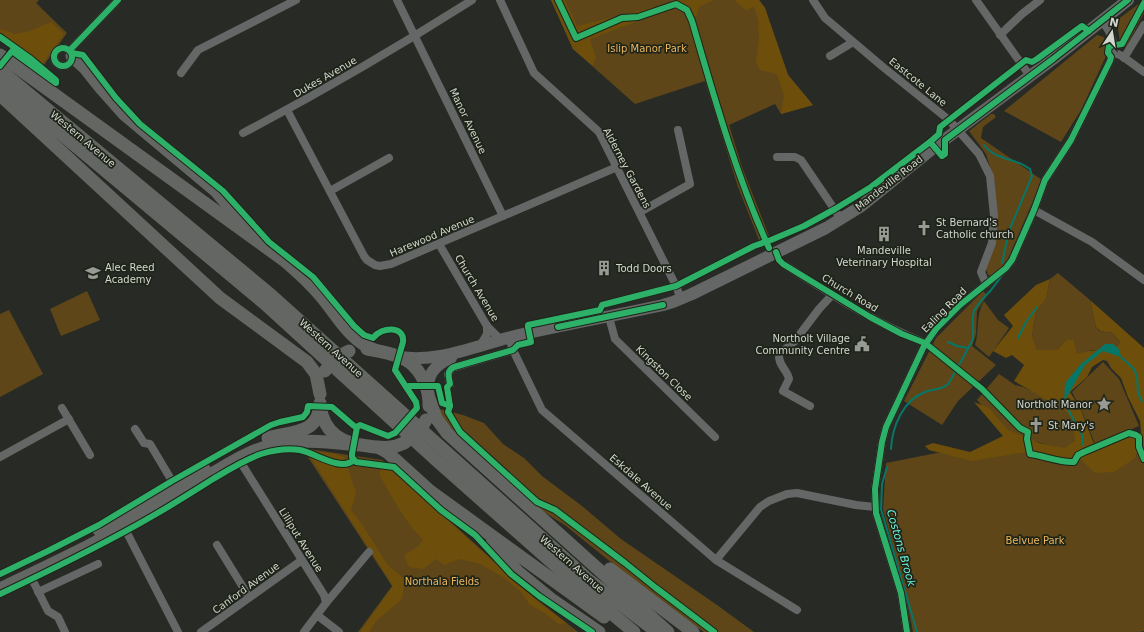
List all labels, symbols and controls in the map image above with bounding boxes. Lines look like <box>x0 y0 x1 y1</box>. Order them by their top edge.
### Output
north arrow <box>1092 12 1132 52</box>
text: N <box>1108 15 1120 30</box>
park label: Islip Manor Park <box>607 43 687 54</box>
street label: Dukes Avenue <box>291 54 359 100</box>
street label: Eastcote Lane <box>887 55 949 109</box>
street label: Manor Avenue <box>447 86 489 156</box>
street label: Western Avenue <box>48 109 118 169</box>
street label: Alderney Gardens <box>601 126 653 210</box>
street label: Mandeville Road <box>853 153 925 213</box>
street label: Harewood Avenue <box>388 213 476 259</box>
place label: St Bernard's Catholic church <box>936 217 1014 240</box>
church icon: St Bernard's Catholic church <box>915 219 933 237</box>
building icon: Mandeville Veterinary Hospital <box>875 225 893 243</box>
place label: Mandeville Veterinary Hospital <box>836 245 932 268</box>
street label: Church Avenue <box>453 253 501 323</box>
building icon: Todd Doors <box>595 259 613 277</box>
place label: Alec Reed Academy <box>105 262 155 285</box>
place label: Todd Doors <box>615 263 672 274</box>
school or university icon: Alec Reed Academy <box>84 264 102 282</box>
street label: Church Road <box>820 272 880 314</box>
street label: Ealing Road <box>919 285 969 335</box>
street label: Western Avenue <box>297 317 365 379</box>
place label: Northolt Village Community Centre <box>756 333 850 356</box>
public building icon: Northolt Village Community Centre <box>853 335 871 353</box>
street label: Kingston Close <box>634 343 694 403</box>
place icon: Northolt Manor <box>1095 395 1113 413</box>
place label: Northolt Manor <box>1017 399 1093 410</box>
church icon: St Mary's <box>1027 416 1045 434</box>
place label: St Mary's <box>1048 420 1094 431</box>
street label: Eskdale Avenue <box>608 452 674 512</box>
street label: Lilliput Avenue <box>277 506 325 574</box>
water label: Costons Brook <box>884 508 918 588</box>
street label: Western Avenue <box>538 533 606 595</box>
park label: Belvue Park <box>1006 535 1065 546</box>
street label: Canford Avenue <box>211 560 281 616</box>
park label: Northala Fields <box>405 576 479 587</box>

